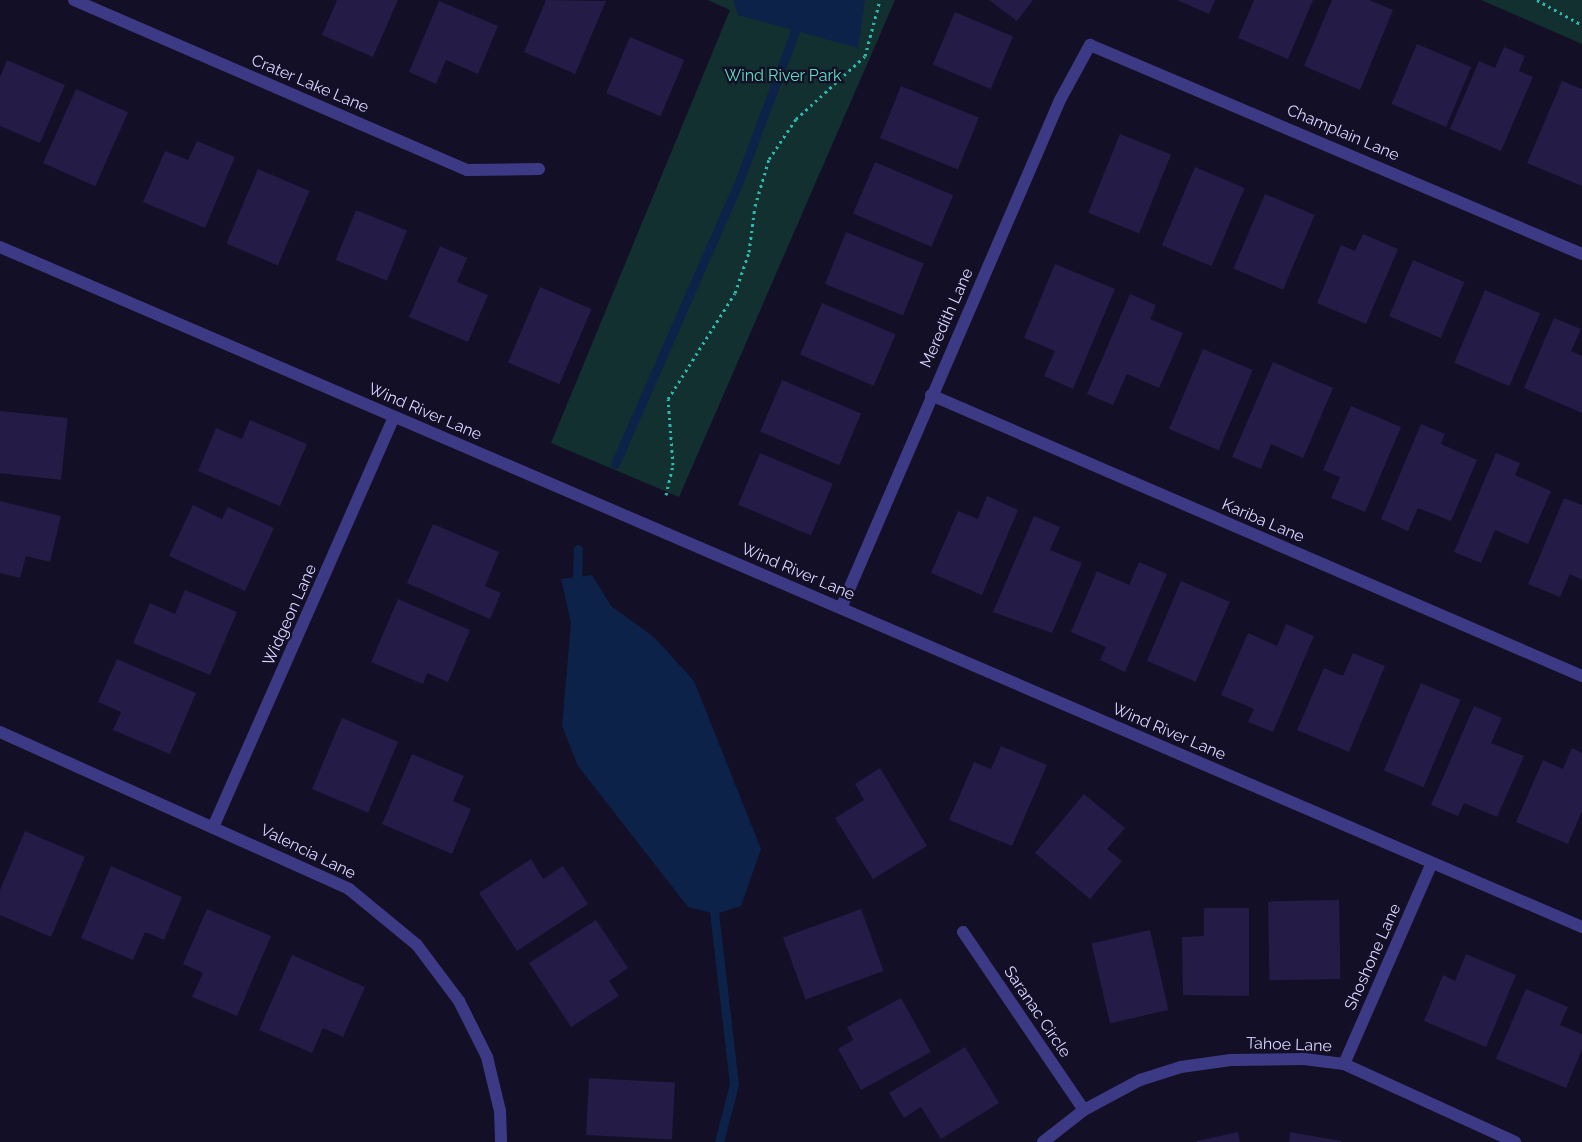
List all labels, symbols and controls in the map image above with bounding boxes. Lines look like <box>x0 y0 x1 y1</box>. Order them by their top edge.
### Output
street label: Crater Lake Lane <box>248 51 372 117</box>
park label: Wind River Park <box>724 66 842 86</box>
street label: Champlain Lane <box>1284 101 1402 165</box>
street label: Meredith Lane <box>916 265 978 371</box>
street label: Wind River Lane <box>365 379 485 445</box>
street label: Kariba Lane <box>1219 495 1307 547</box>
street label: Wind River Lane <box>738 539 858 605</box>
street label: Widgeon Lane <box>259 561 321 669</box>
street label: Wind River Lane <box>1109 699 1229 765</box>
street label: Valencia Lane <box>257 821 359 883</box>
street label: Shoshone Lane <box>1341 901 1405 1013</box>
street label: Saranac Circle <box>999 963 1075 1061</box>
street label: Tahoe Lane <box>1246 1034 1332 1056</box>

